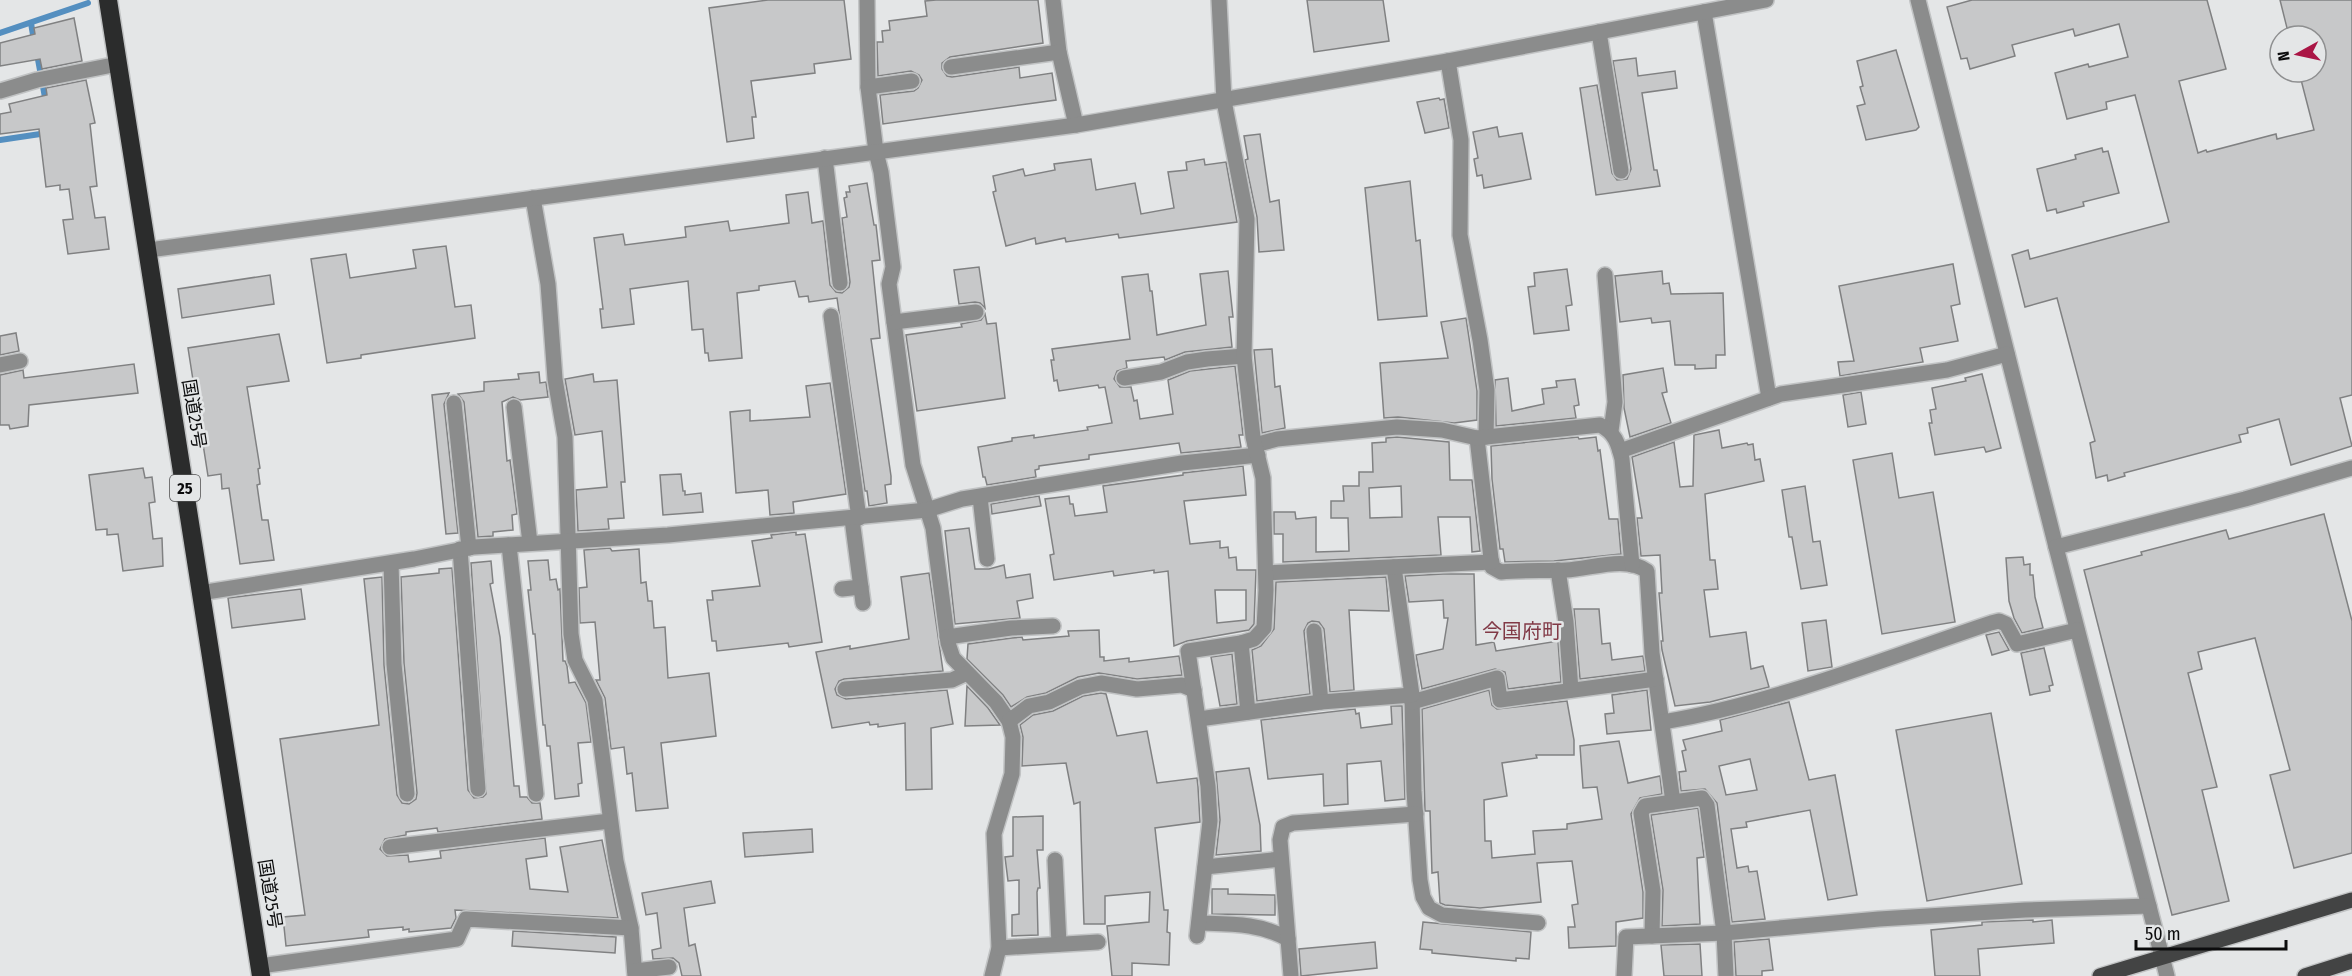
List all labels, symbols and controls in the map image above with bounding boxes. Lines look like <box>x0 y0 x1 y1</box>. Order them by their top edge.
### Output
north arrow <box>2268 24 2328 84</box>
text: N <box>2274 50 2294 62</box>
street label: 国道25号 <box>178 378 210 450</box>
road number: 25 <box>170 475 200 501</box>
district label: 今国府町 <box>1482 619 1562 643</box>
street label: 国道25号 <box>254 858 286 930</box>
scale bar <box>2136 913 2286 951</box>
text: 50 m <box>2145 923 2181 945</box>

